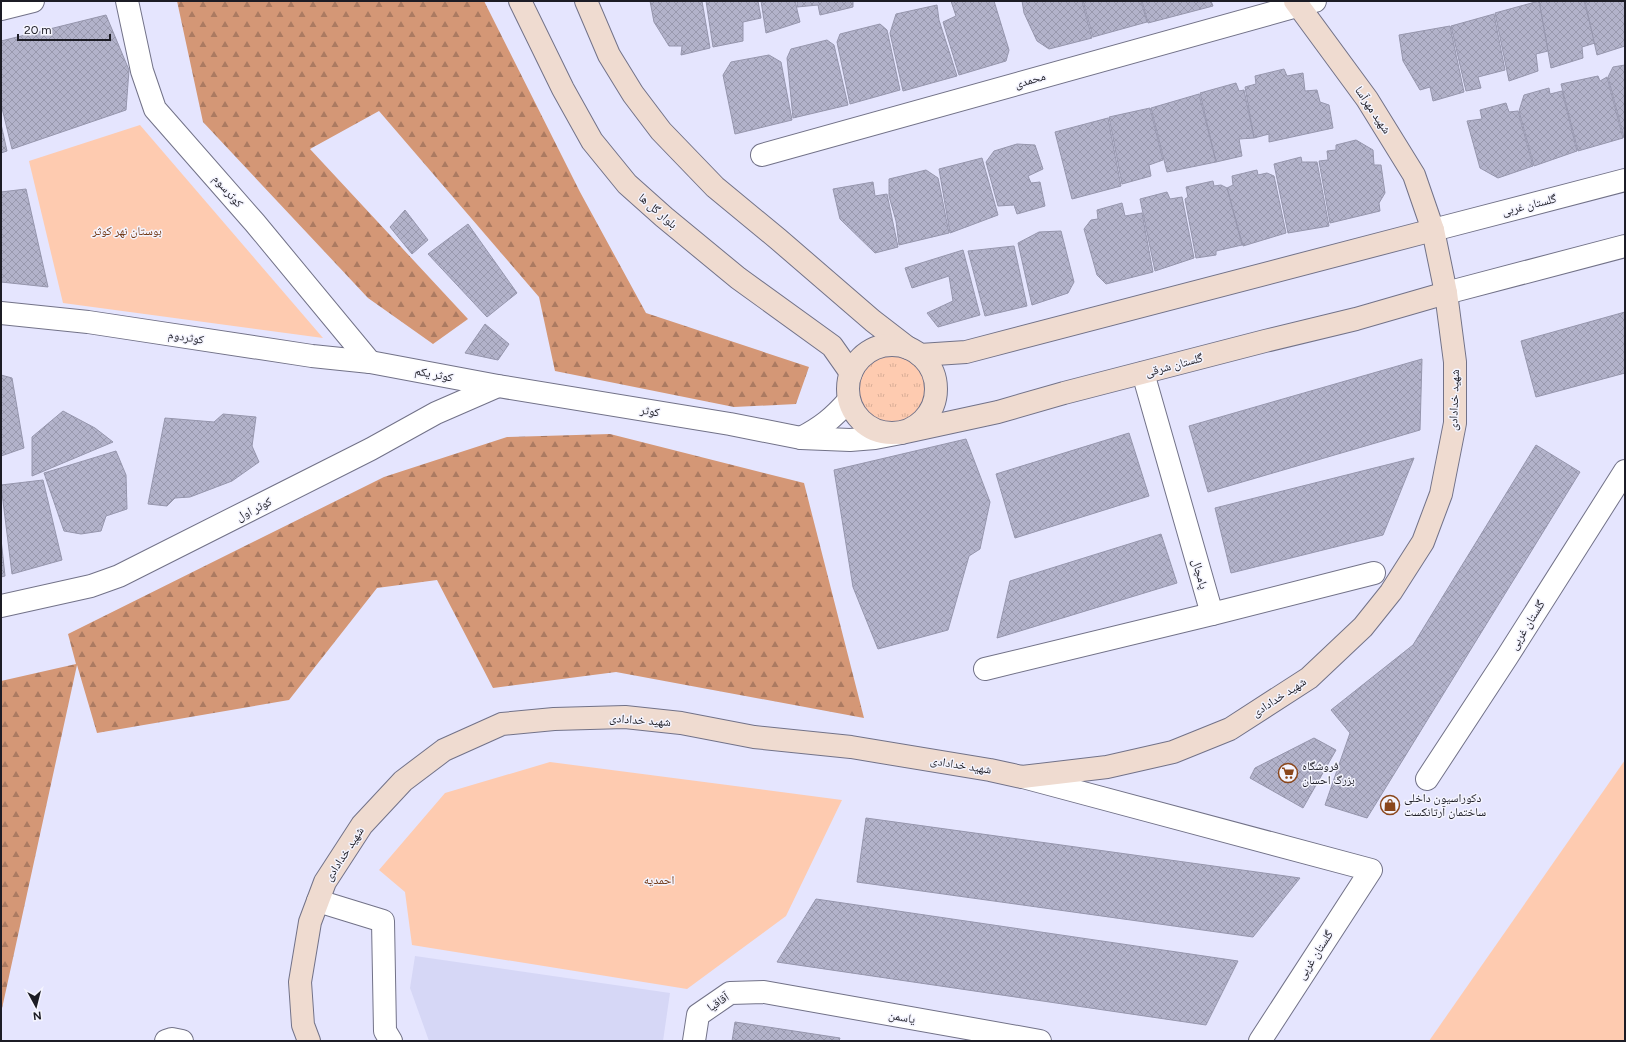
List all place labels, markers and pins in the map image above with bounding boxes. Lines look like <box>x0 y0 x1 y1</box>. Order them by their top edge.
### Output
place label: فروشگاه بزرگ احسان <box>1302 759 1355 787</box>
supermarket icon: فروشگاه بزرگ احسان <box>1277 762 1299 784</box>
place label: دکوراسیون داخلی ساختمان آرتانکست <box>1404 791 1486 819</box>
shop icon: دکوراسیون داخلی ساختمان آرتانکست <box>1379 794 1401 816</box>

